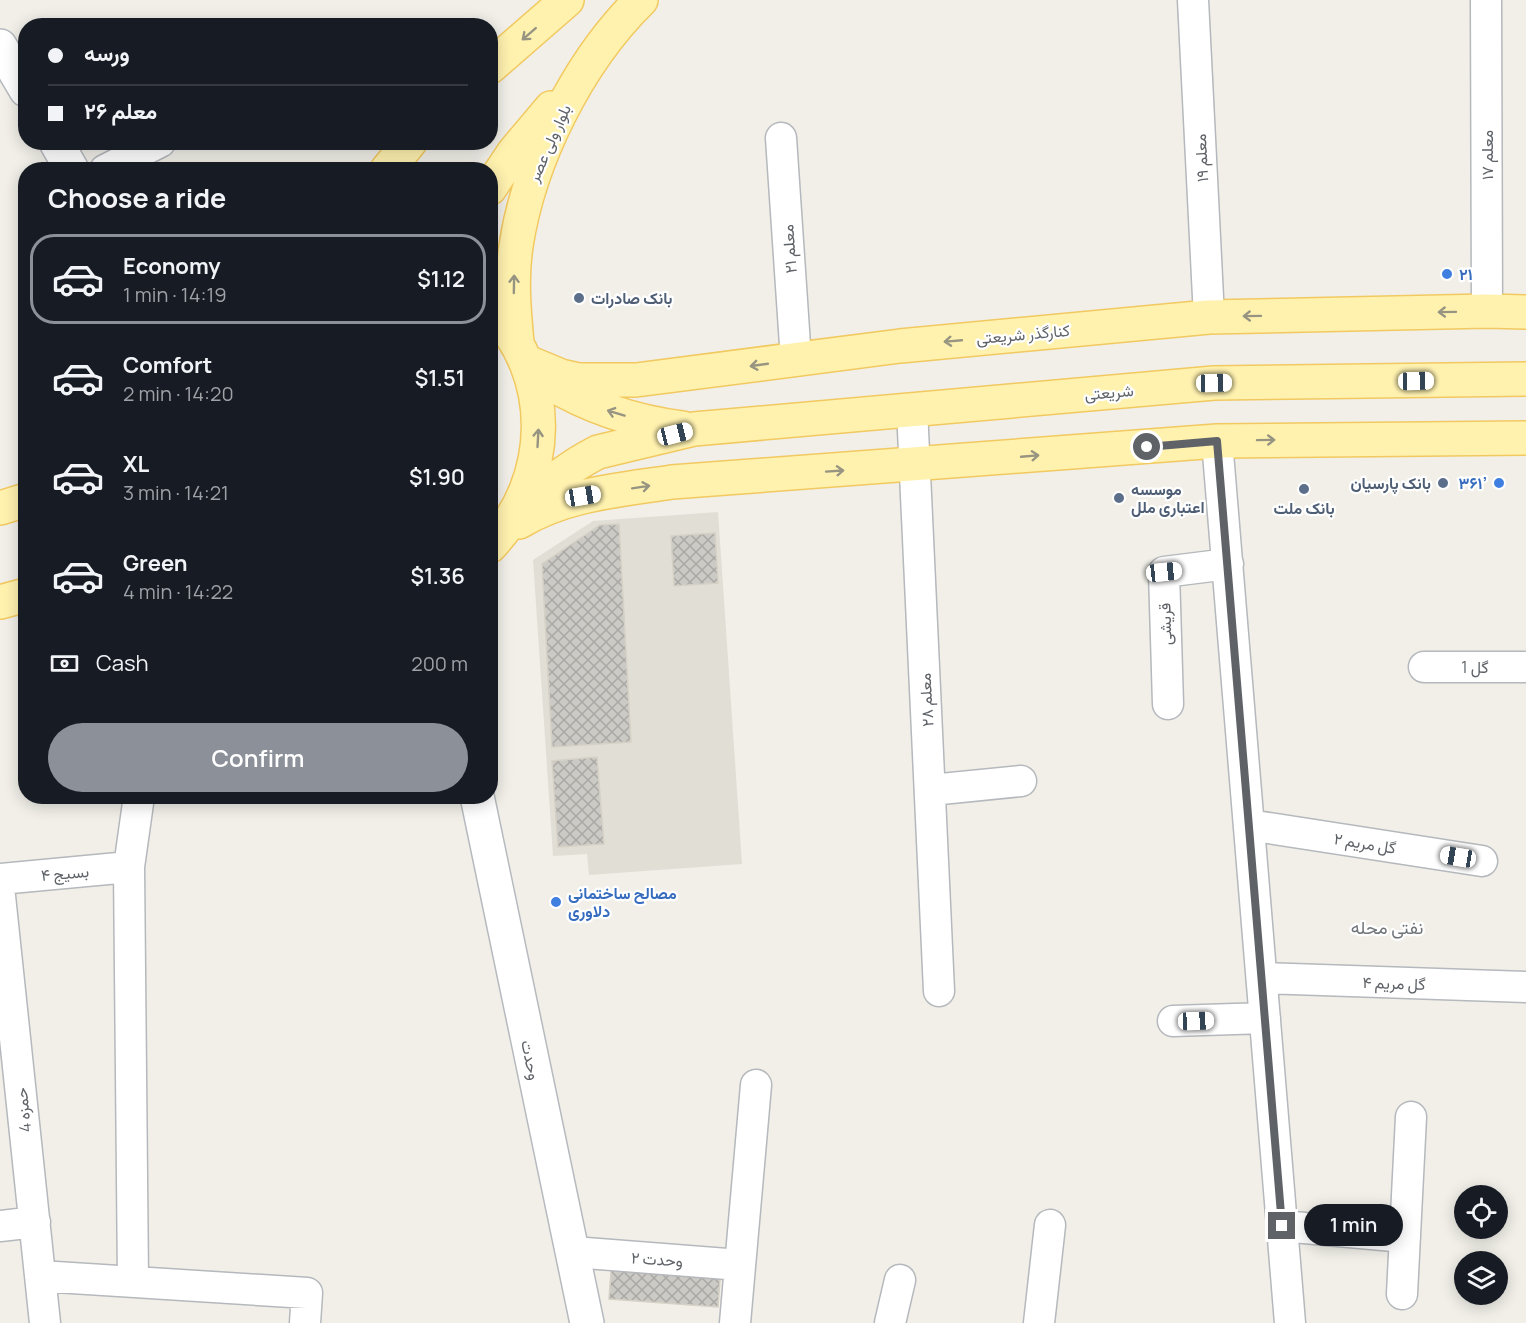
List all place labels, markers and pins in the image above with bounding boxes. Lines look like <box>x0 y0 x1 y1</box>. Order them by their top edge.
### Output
place label: ۲۱ <box>1459 263 1473 285</box>
marker: ۲۱ <box>1440 267 1454 281</box>
place label: بانک صادرات <box>591 287 673 309</box>
marker: بانک صادرات <box>572 291 586 305</box>
place label: بانک پارسیان <box>1350 472 1431 495</box>
place label: ۳۶۱’ <box>1459 472 1487 494</box>
marker: بانک پارسیان <box>1436 476 1450 490</box>
marker: ۳۶۱’ <box>1492 476 1506 490</box>
place label: موسسه اعتباری ملل <box>1131 478 1205 518</box>
marker: بانک ملت <box>1297 482 1311 496</box>
marker: موسسه اعتباری ملل <box>1112 491 1126 505</box>
place label: بانک ملت <box>1273 497 1335 519</box>
place label: مصالح ساختمانی دلاوری <box>568 882 677 922</box>
marker: مصالح ساختمانی دلاوری <box>549 895 563 909</box>

